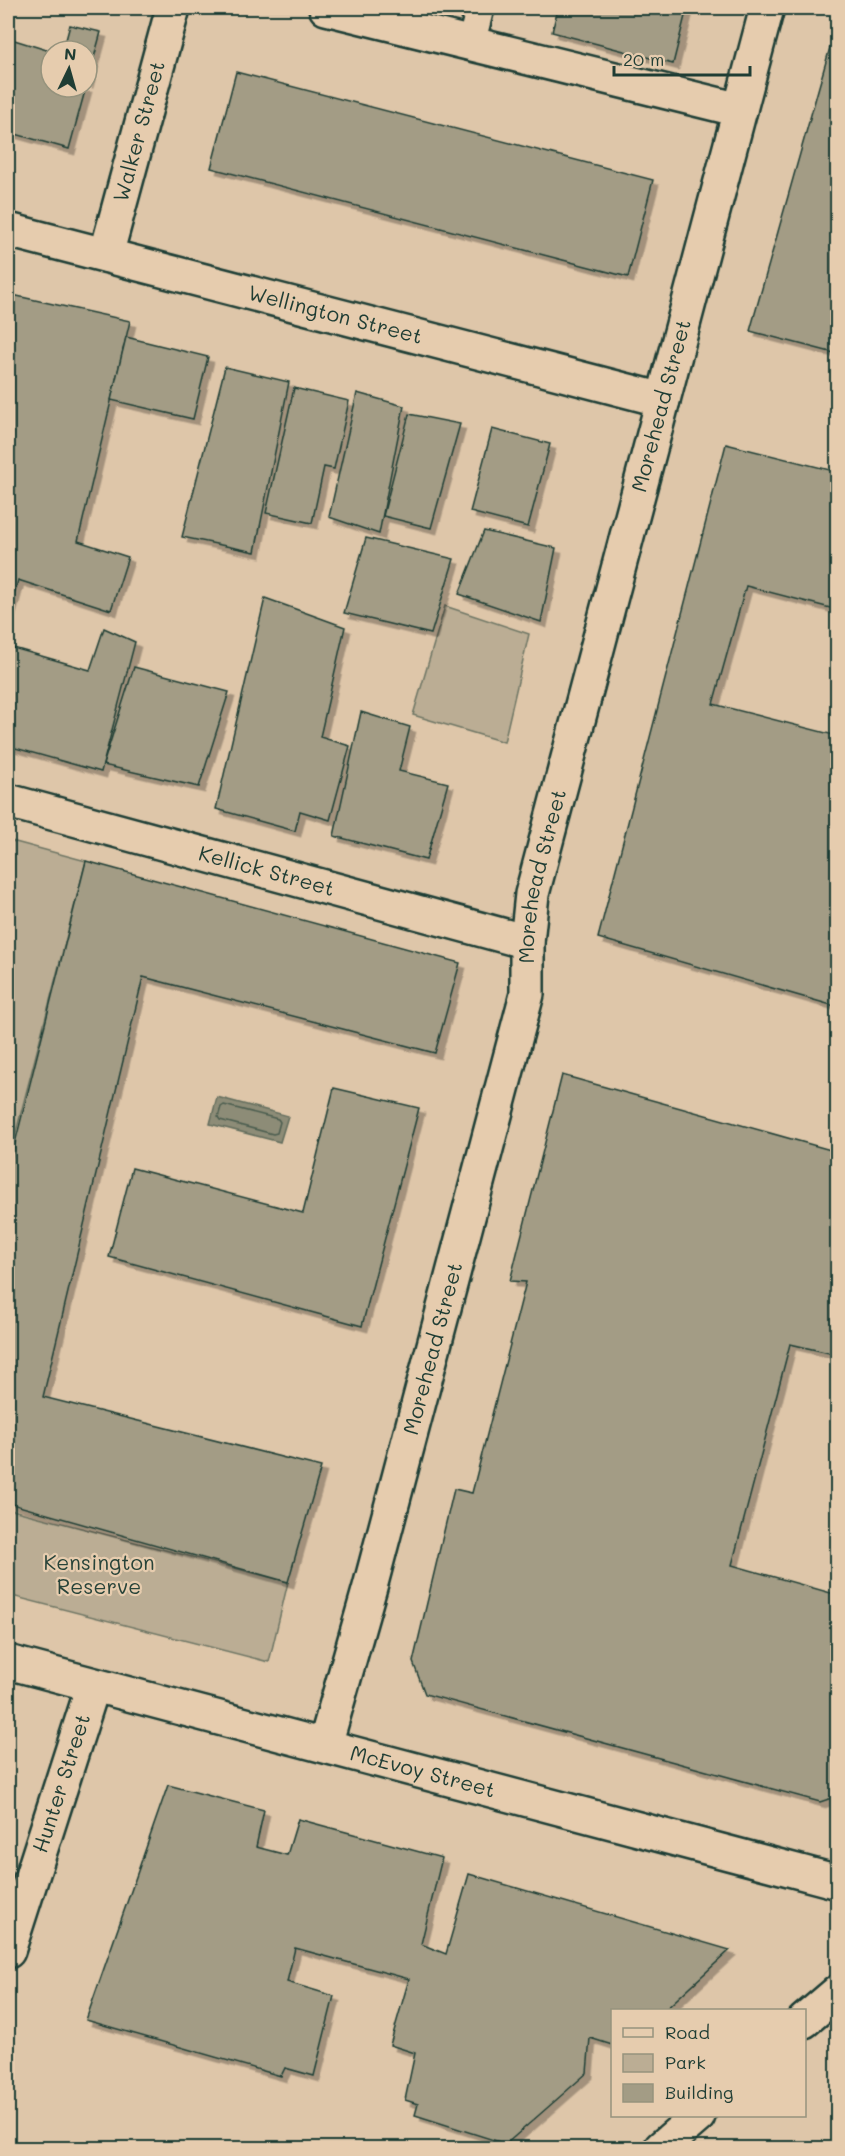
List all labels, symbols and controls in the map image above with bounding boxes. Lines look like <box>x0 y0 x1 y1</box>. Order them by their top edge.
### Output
north arrow <box>39 39 99 99</box>
scale bar <box>614 39 750 77</box>
text: N <box>63 43 77 65</box>
text: 20 m <box>623 47 664 71</box>
street label: Walker Street <box>106 57 170 205</box>
street label: Wellington Street <box>245 278 426 349</box>
street label: Morehead Street <box>624 316 696 495</box>
street label: Morehead Street <box>512 786 571 964</box>
street label: Kellick Street <box>196 838 338 901</box>
street label: Morehead Street <box>396 1259 467 1437</box>
park label: Kensington Reserve <box>43 1548 155 1599</box>
street label: Hunter Street <box>25 1710 95 1856</box>
street label: McEvoy Street <box>347 1738 499 1803</box>
legend <box>611 2009 806 2117</box>
text: Road <box>665 2020 710 2044</box>
text: Park <box>665 2050 706 2074</box>
text: Building <box>665 2080 733 2104</box>

